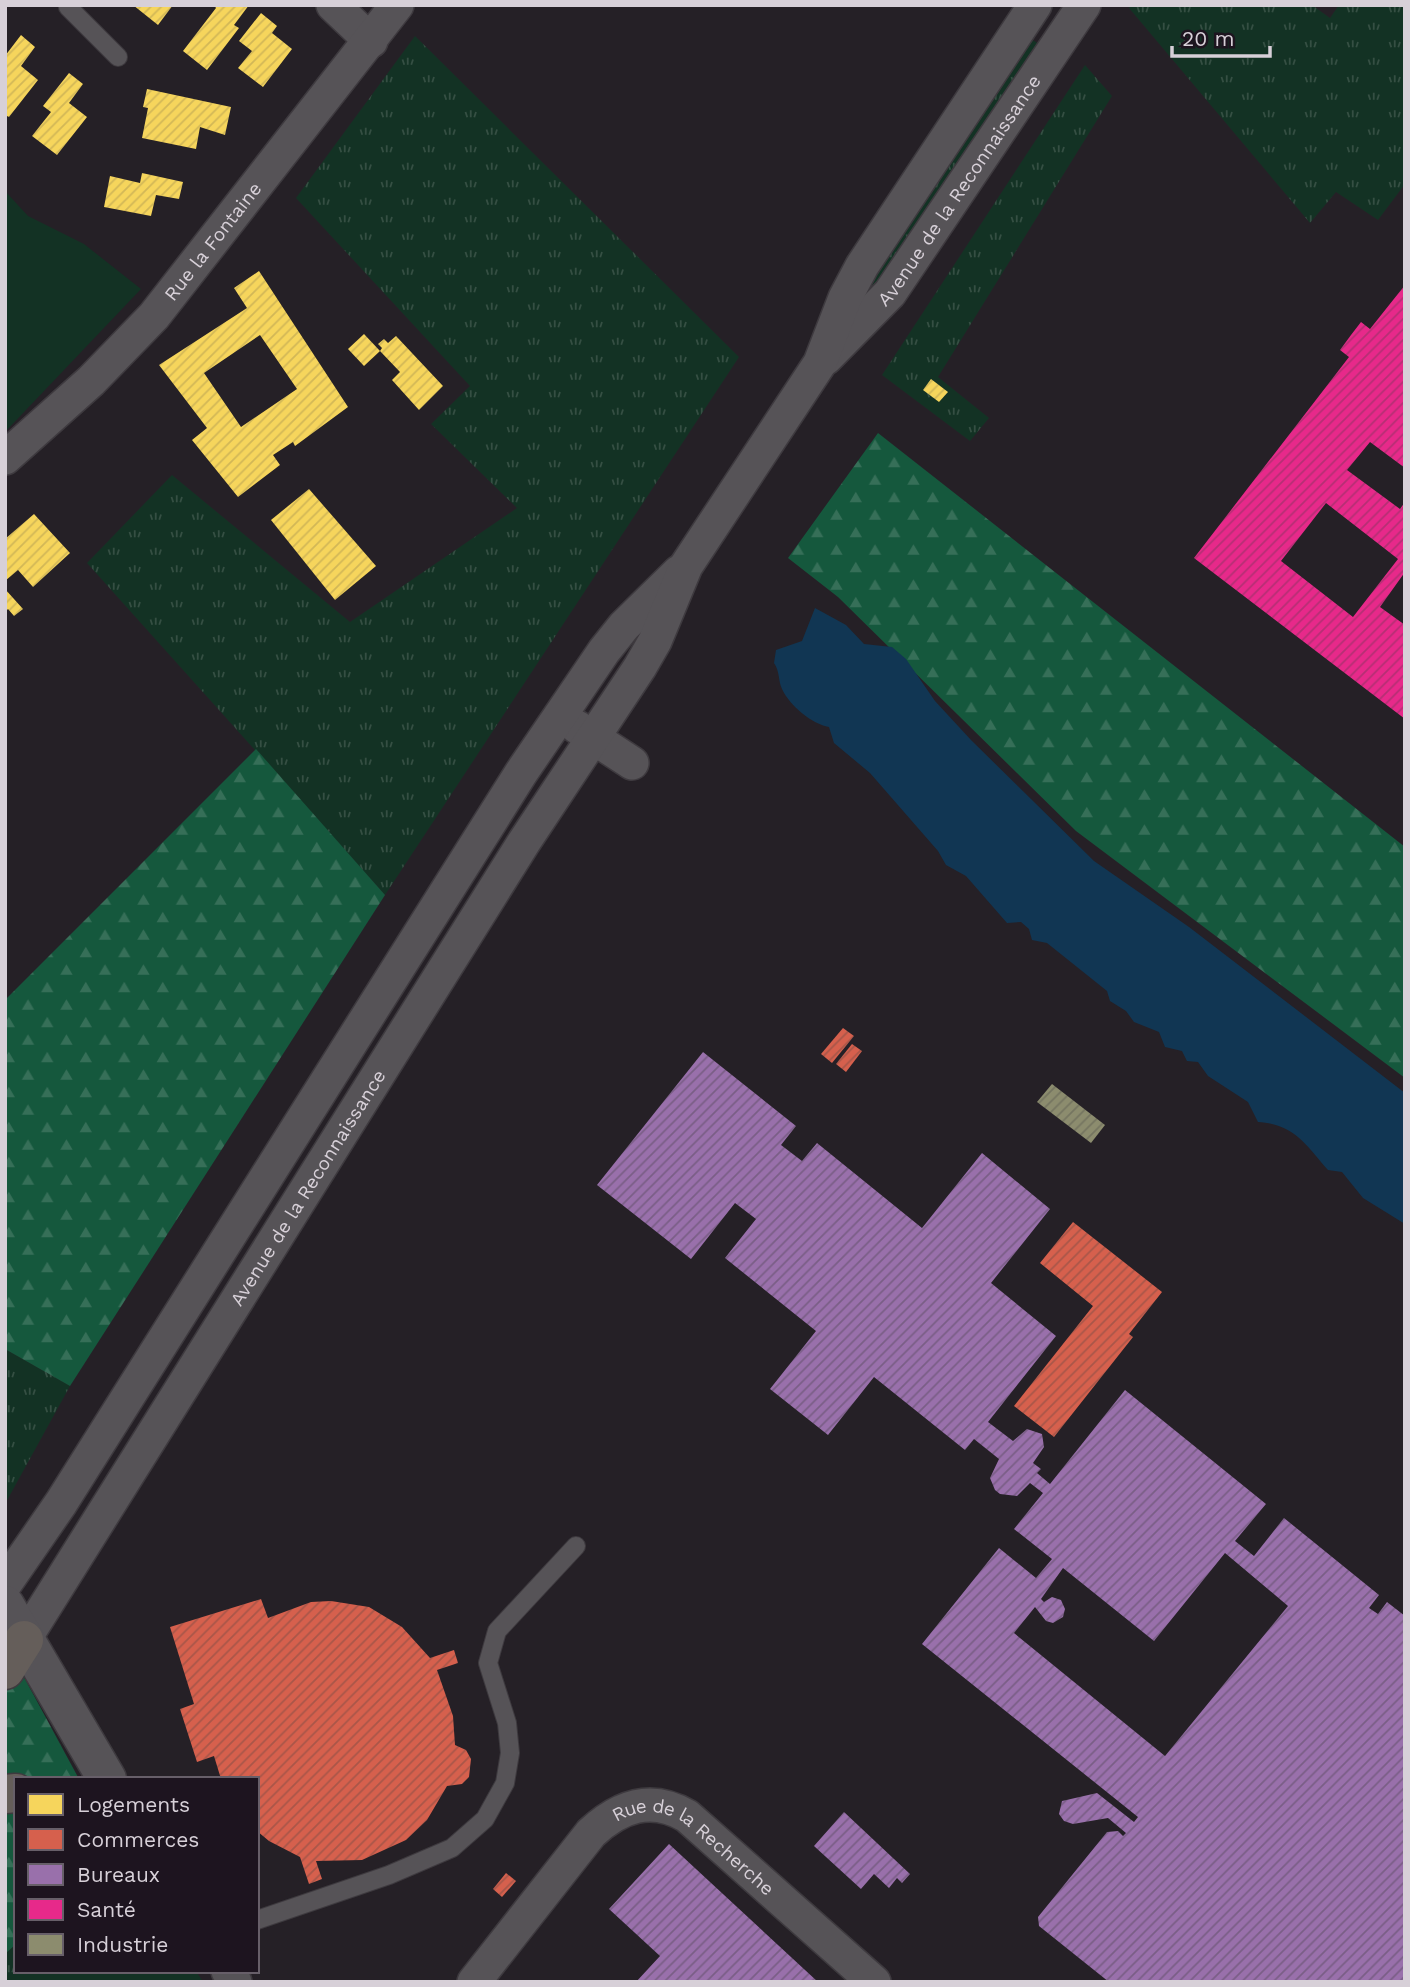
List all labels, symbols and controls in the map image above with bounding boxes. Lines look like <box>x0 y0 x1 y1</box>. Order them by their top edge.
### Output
scale bar <box>1172 14 1270 58</box>
text: 20 m <box>1182 26 1234 51</box>
street label: Avenue de la Reconnaissance <box>873 70 1046 311</box>
street label: Rue la Fontaine <box>159 177 266 305</box>
street label: Avenue de la Reconnaissance <box>225 1065 391 1310</box>
legend <box>14 1777 259 1973</box>
text: Logements <box>77 1792 190 1817</box>
street label: Rue de la Recherche <box>608 1794 779 1900</box>
text: Commerces <box>77 1827 199 1852</box>
text: Bureaux <box>77 1862 160 1887</box>
text: Santé <box>77 1897 136 1922</box>
text: Industrie <box>77 1932 168 1957</box>

